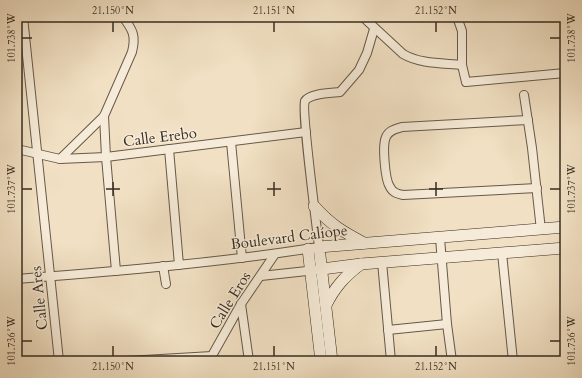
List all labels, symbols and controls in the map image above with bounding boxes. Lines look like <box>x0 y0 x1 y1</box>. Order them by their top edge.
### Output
text: 21.150°N <box>92 4 134 18</box>
text: 21.151°N <box>253 4 295 18</box>
text: 21.152°N <box>415 4 457 18</box>
text: 101.738°W <box>5 12 19 63</box>
text: 101.738°W <box>565 12 579 63</box>
street label: Calle Erebo <box>122 123 198 151</box>
text: 101.737°W <box>5 163 19 214</box>
text: 101.737°W <box>565 163 579 214</box>
street label: Boulevard Calíope <box>229 220 349 254</box>
street label: Calle Ares <box>26 265 52 331</box>
street label: Calle Eros <box>204 267 256 333</box>
text: 101.736°W <box>5 315 19 366</box>
text: 101.736°W <box>565 315 579 366</box>
text: 21.150°N <box>92 360 134 374</box>
text: 21.151°N <box>253 360 295 374</box>
text: 21.152°N <box>415 360 457 374</box>

